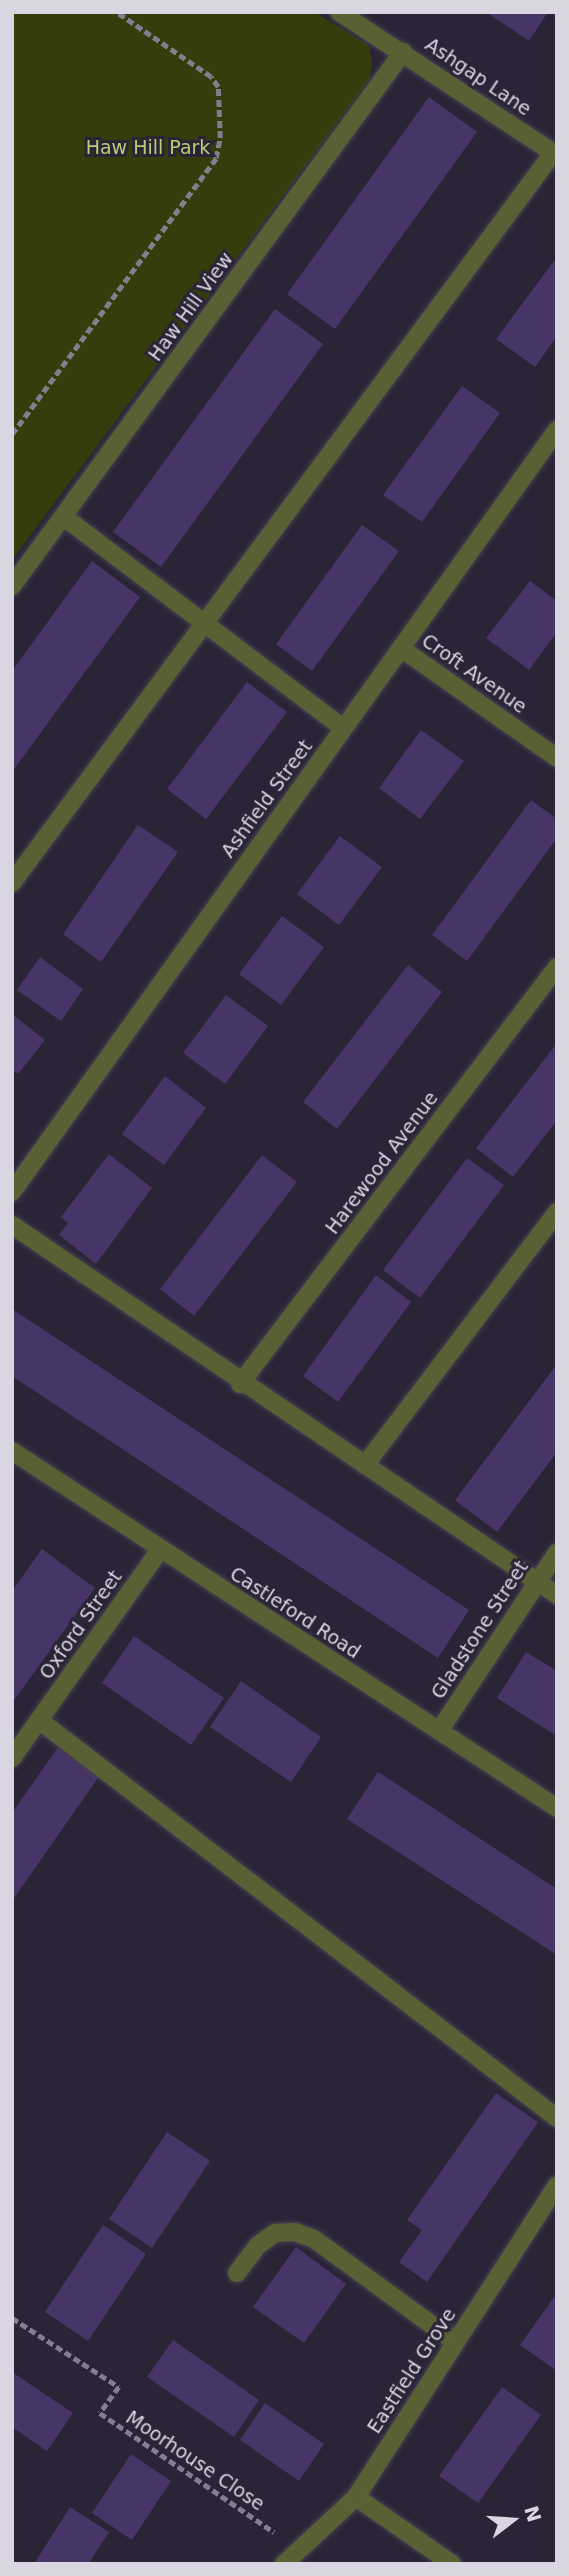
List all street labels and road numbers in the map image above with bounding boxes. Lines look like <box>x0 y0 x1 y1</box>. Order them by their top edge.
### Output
street label: Ashgap Lane <box>421 33 535 121</box>
street label: Haw Hill View <box>144 248 238 366</box>
street label: Croft Avenue <box>417 629 531 719</box>
street label: Ashfield Street <box>217 736 317 862</box>
street label: Harewood Avenue <box>321 1087 443 1239</box>
street label: Gladstone Street <box>427 1557 533 1703</box>
street label: Castleford Road <box>226 1562 364 1664</box>
street label: Oxford Street <box>35 1566 127 1684</box>
street label: Eastfield Grove <box>363 2304 461 2438</box>
street label: Moorhouse Close <box>121 2406 269 2516</box>

